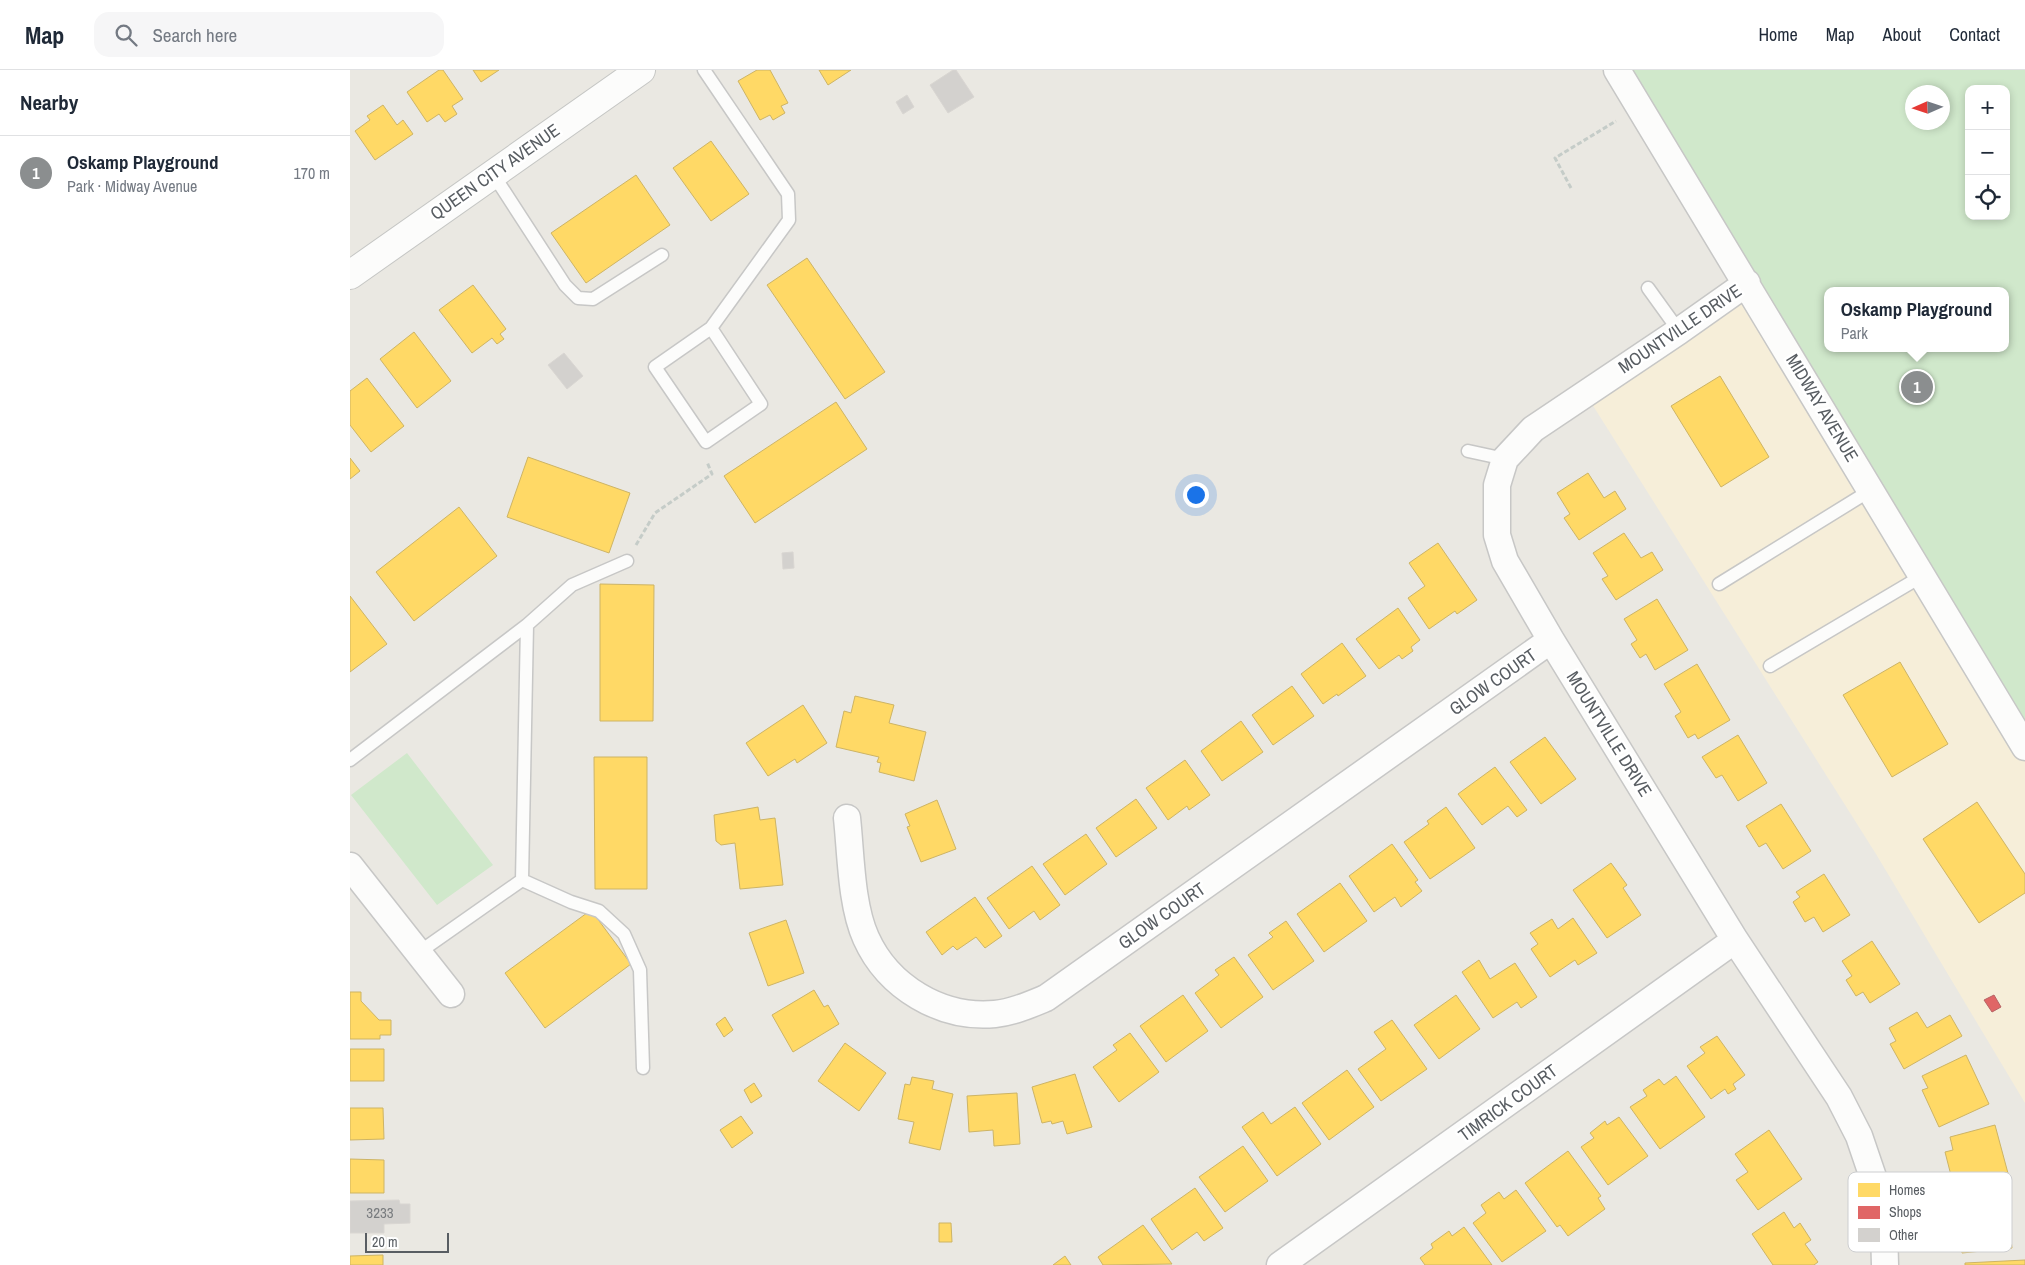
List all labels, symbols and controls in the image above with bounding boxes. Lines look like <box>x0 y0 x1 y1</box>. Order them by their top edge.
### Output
search box <box>94 12 444 57</box>
text: Map <box>25 19 64 51</box>
icon: search <box>112 21 140 49</box>
text: Search here <box>152 22 237 48</box>
text: Home <box>1758 22 1798 47</box>
text: Map <box>1826 22 1855 47</box>
text: About <box>1883 22 1921 47</box>
text: Contact <box>1949 22 2000 47</box>
north arrow <box>1905 85 1950 130</box>
map controls <box>1965 85 2010 220</box>
button: + <box>1965 85 2010 130</box>
text: Nearby <box>20 88 78 117</box>
street label: QUEEN CITY AVENUE <box>425 118 564 226</box>
button: − <box>1965 130 2010 175</box>
text: Oskamp Playground <box>67 149 219 175</box>
text: 1 <box>32 162 40 184</box>
text: 170 m <box>294 162 330 184</box>
text: Park · Midway Avenue <box>67 175 197 197</box>
button: locate <box>1965 175 2010 220</box>
street label: MOUNTVILLE DRIVE <box>1613 278 1746 379</box>
popup <box>1824 287 2009 352</box>
text: Oskamp Playground <box>1841 296 1992 322</box>
text: Park <box>1841 322 1868 344</box>
street label: MIDWAY AVENUE <box>1780 349 1864 466</box>
pin: 1 <box>1901 368 1933 406</box>
your location <box>1183 482 1209 508</box>
street label: GLOW COURT <box>1444 642 1541 721</box>
street label: MOUNTVILLE DRIVE <box>1561 666 1658 801</box>
street label: GLOW COURT <box>1113 876 1210 955</box>
street label: TIMRICK COURT <box>1453 1058 1562 1147</box>
legend <box>1848 1172 2012 1252</box>
text: Homes <box>1889 1181 1926 1199</box>
house number: 3233 <box>366 1202 394 1223</box>
text: Shops <box>1889 1203 1922 1221</box>
text: Other <box>1889 1226 1918 1244</box>
scale bar <box>365 1230 449 1253</box>
text: 20 m <box>372 1233 398 1251</box>

